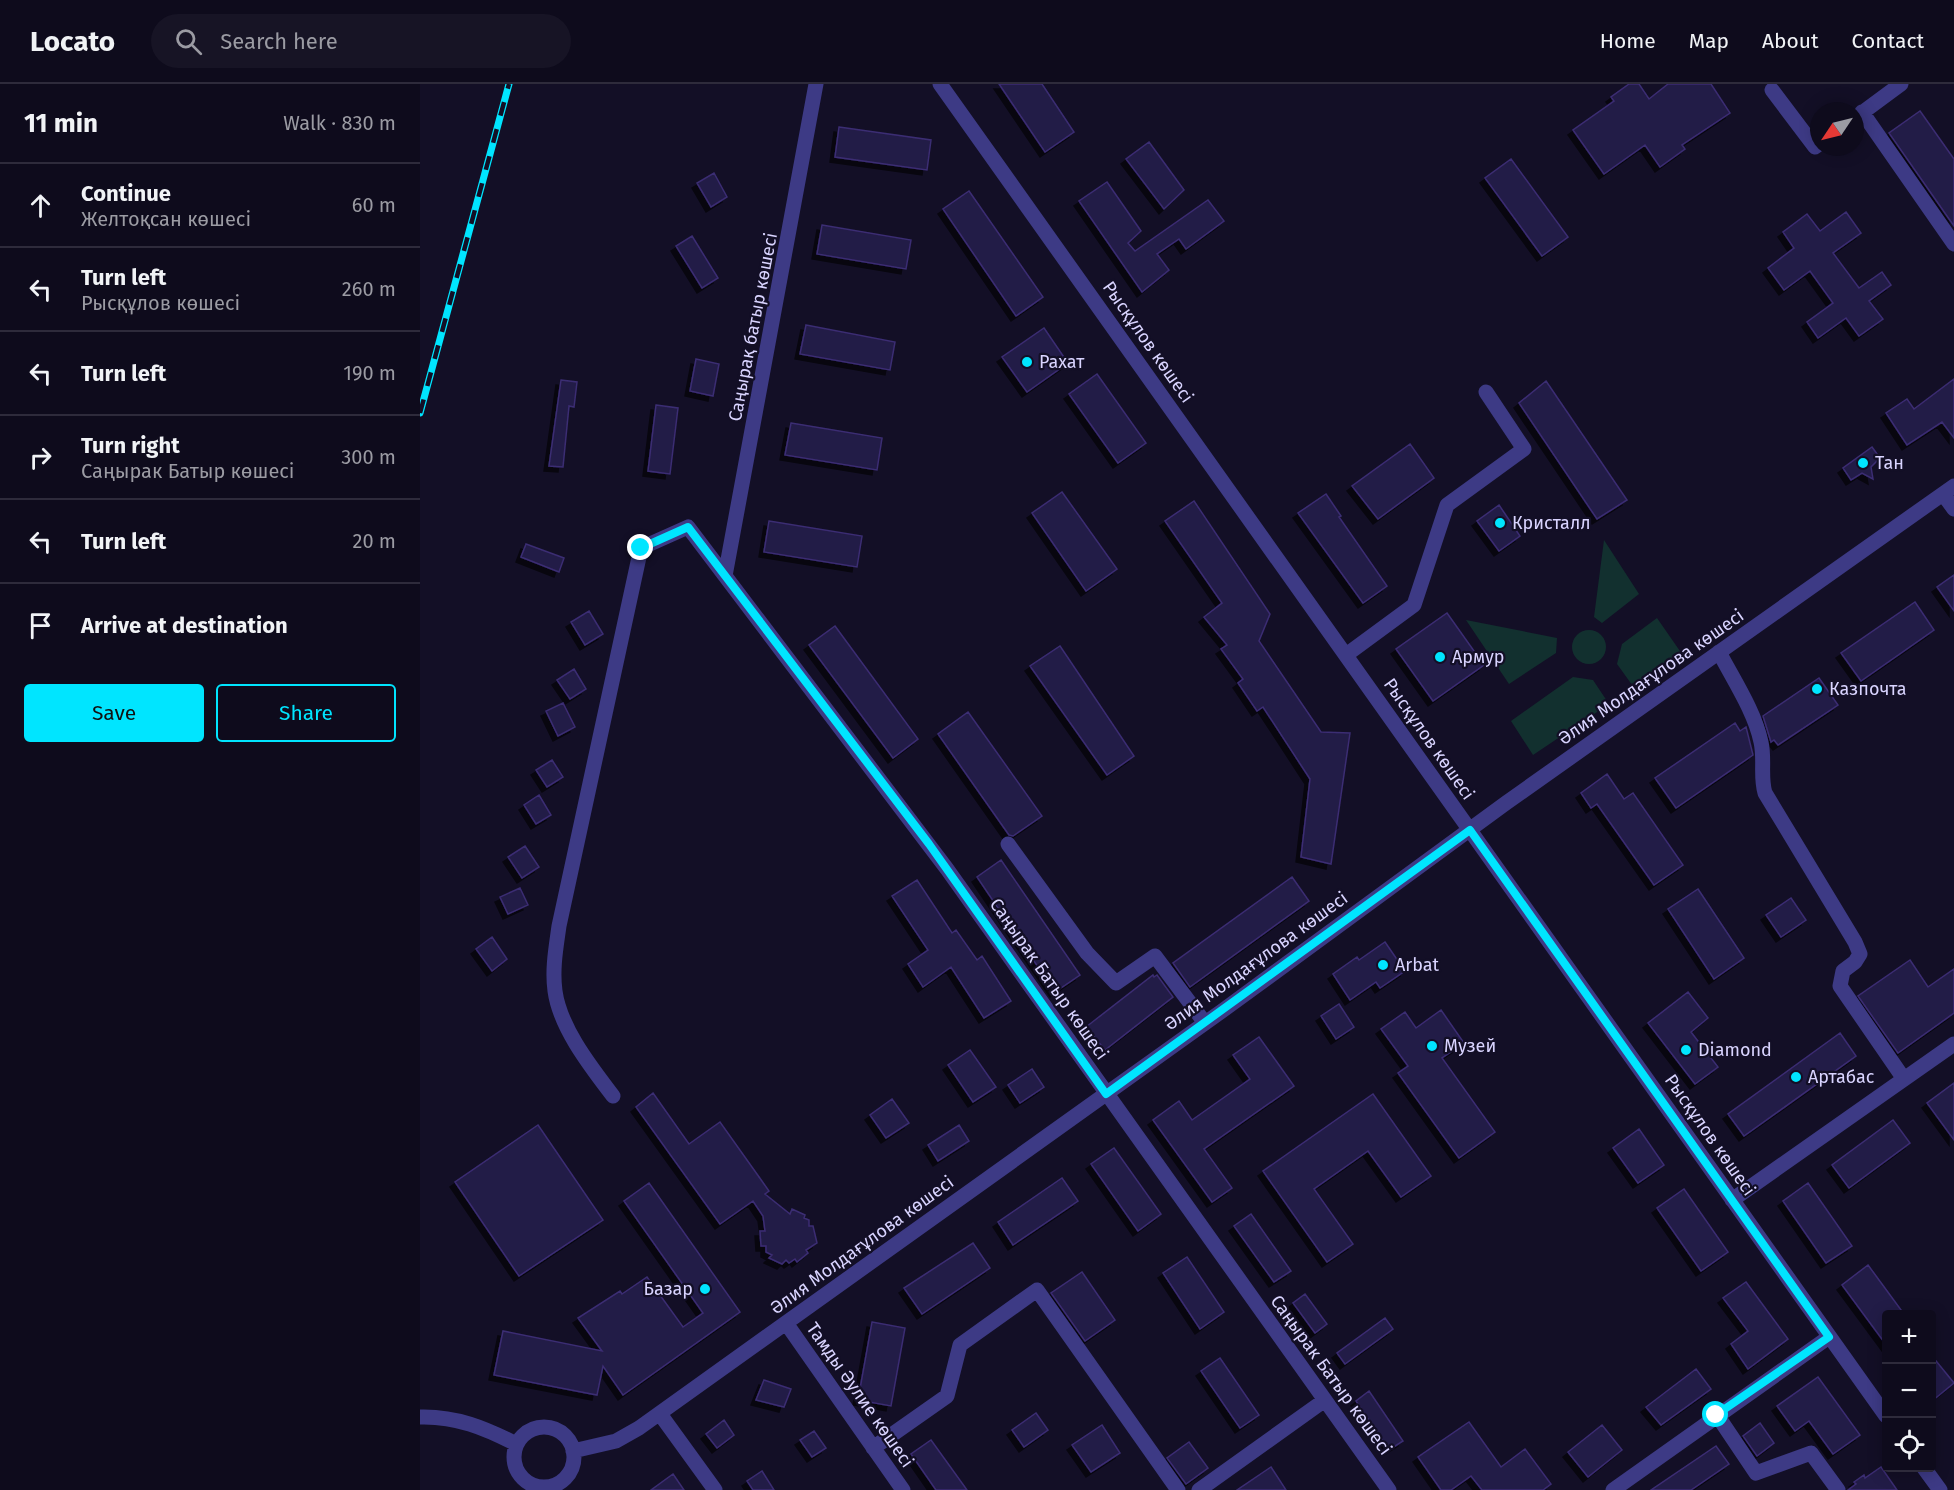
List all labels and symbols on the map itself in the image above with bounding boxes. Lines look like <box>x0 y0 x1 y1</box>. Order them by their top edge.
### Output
north arrow <box>1810 102 1864 156</box>
street label: Саңырақ батыр көшесі <box>724 231 782 423</box>
street label: Рысқұлов көшесі <box>1098 277 1198 407</box>
place label: Рахат <box>1039 351 1085 373</box>
marker: Рахат <box>1020 355 1034 369</box>
place label: Тан <box>1875 452 1904 474</box>
marker: Тан <box>1856 456 1870 470</box>
place label: Кристалл <box>1512 512 1591 534</box>
marker: Кристалл <box>1493 516 1507 530</box>
route end <box>627 534 653 560</box>
street label: Әлия Молдағұлова көшесі <box>1554 604 1748 750</box>
place label: Армур <box>1452 646 1505 668</box>
marker: Армур <box>1433 650 1447 664</box>
street label: Рысқұлов көшесі <box>1379 674 1479 804</box>
place label: Казпочта <box>1829 678 1907 700</box>
marker: Казпочта <box>1810 682 1824 696</box>
street label: Әлия Молдағұлова көшесі <box>1160 887 1352 1035</box>
street label: Саңырак Батыр көшесі <box>985 894 1113 1064</box>
place label: Arbat <box>1395 954 1440 976</box>
marker: Arbat <box>1376 958 1390 972</box>
place label: Музей <box>1444 1035 1496 1057</box>
marker: Музей <box>1425 1039 1439 1053</box>
place label: Diamond <box>1698 1039 1772 1061</box>
marker: Diamond <box>1679 1043 1693 1057</box>
place label: Артабас <box>1808 1066 1875 1088</box>
street label: Рысқұлов көшесі <box>1660 1070 1760 1200</box>
marker: Артабас <box>1789 1070 1803 1084</box>
street label: Әлия Молдағұлова көшесі <box>766 1171 958 1319</box>
place label: Базар <box>643 1278 693 1300</box>
marker: Базар <box>698 1282 712 1296</box>
street label: Саңырак Батыр көшесі <box>1266 1291 1396 1459</box>
street label: Тамды Әулие көшесі <box>802 1318 918 1472</box>
route start <box>1702 1401 1728 1427</box>

